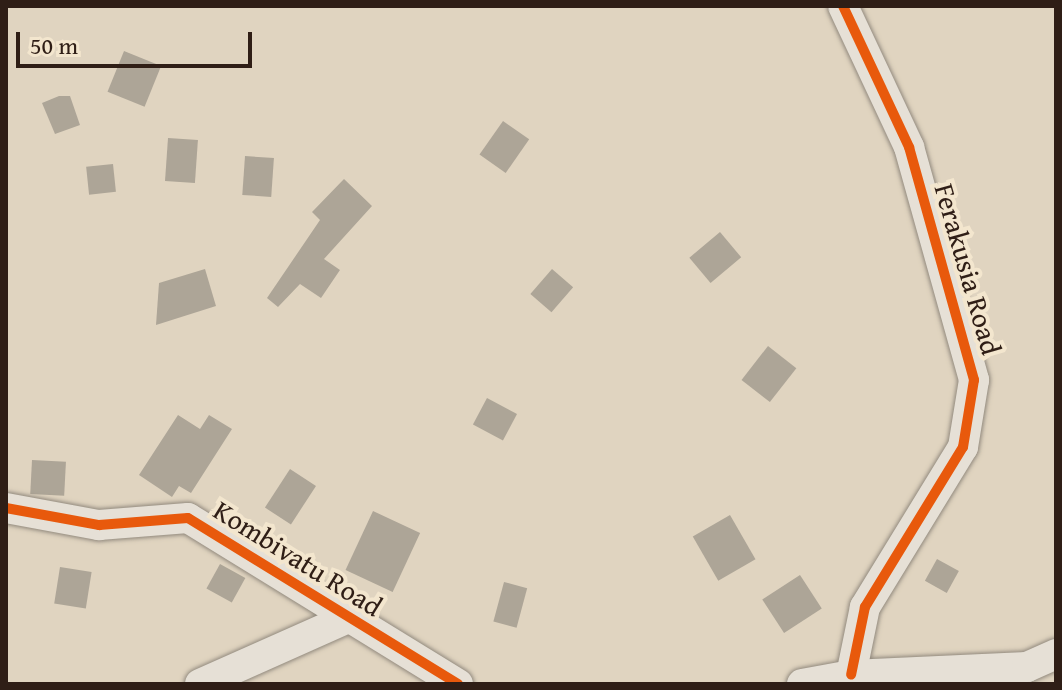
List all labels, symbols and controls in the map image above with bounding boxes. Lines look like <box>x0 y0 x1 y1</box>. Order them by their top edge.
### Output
scale bar <box>20 16 256 66</box>
text: 50 m <box>30 28 78 63</box>
street label: Ferakusia Road <box>928 180 1008 358</box>
street label: Kombivatu Road <box>207 493 389 623</box>

